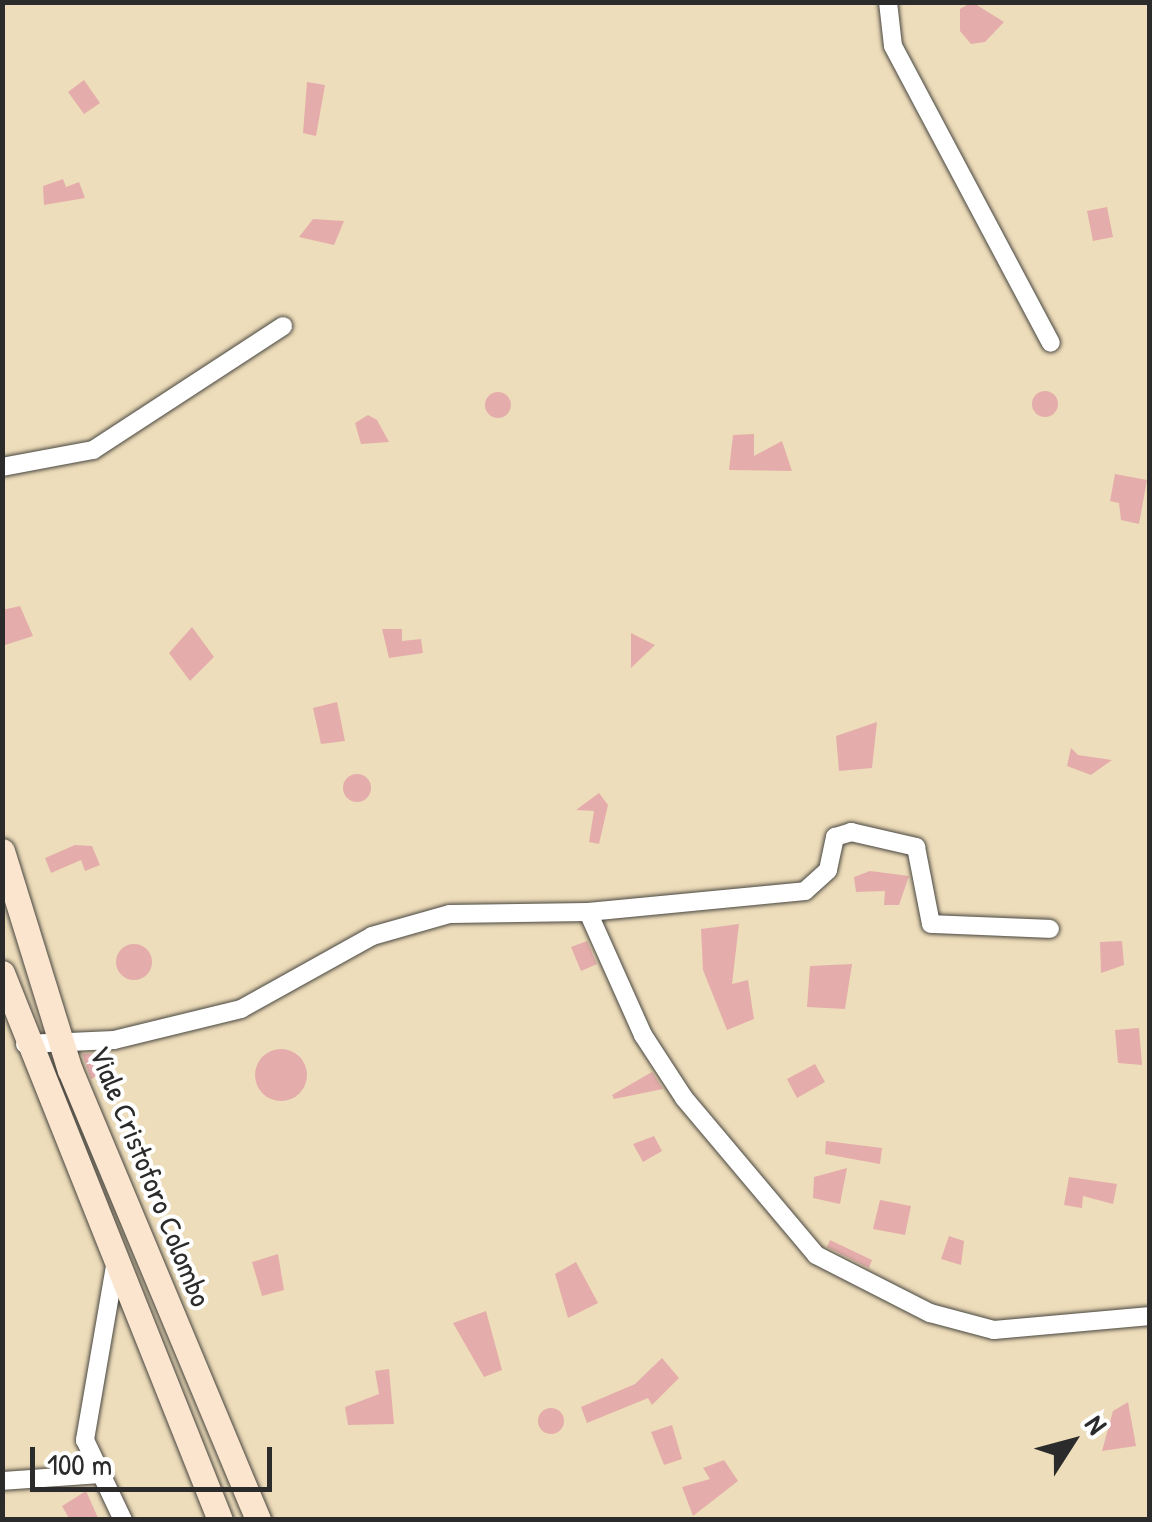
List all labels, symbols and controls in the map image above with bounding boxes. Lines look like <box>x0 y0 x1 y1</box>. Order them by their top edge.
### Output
street label: Viale Cristoforo Colombo <box>82 1041 220 1311</box>
north arrow <box>1022 1392 1122 1492</box>
text: N <box>1077 1407 1116 1442</box>
scale bar <box>35 1427 278 1489</box>
text: 100 m <box>47 1444 112 1484</box>

